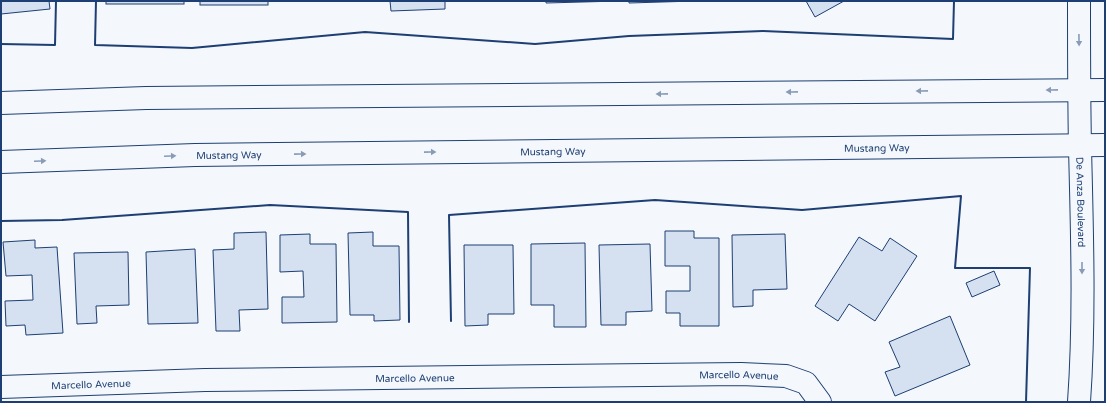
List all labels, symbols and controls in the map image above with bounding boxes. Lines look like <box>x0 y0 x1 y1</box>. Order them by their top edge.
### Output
one-way arrow <box>1076 34 1082 47</box>
one-way arrow <box>1045 87 1058 93</box>
one-way arrow <box>915 88 928 94</box>
one-way arrow <box>786 89 798 96</box>
one-way arrow <box>655 91 668 97</box>
street label: Mustang Way <box>844 142 910 155</box>
street label: Mustang Way <box>520 146 586 158</box>
street label: Mustang Way <box>196 149 262 162</box>
one-way arrow <box>424 149 437 155</box>
one-way arrow <box>294 151 307 157</box>
one-way arrow <box>164 153 177 159</box>
one-way arrow <box>34 157 46 164</box>
street label: De Anza Boulevard <box>1073 157 1087 247</box>
one-way arrow <box>1079 262 1085 275</box>
street label: Marcello Avenue <box>699 369 779 383</box>
street label: Marcello Avenue <box>375 372 455 385</box>
street label: Marcello Avenue <box>51 378 131 392</box>

